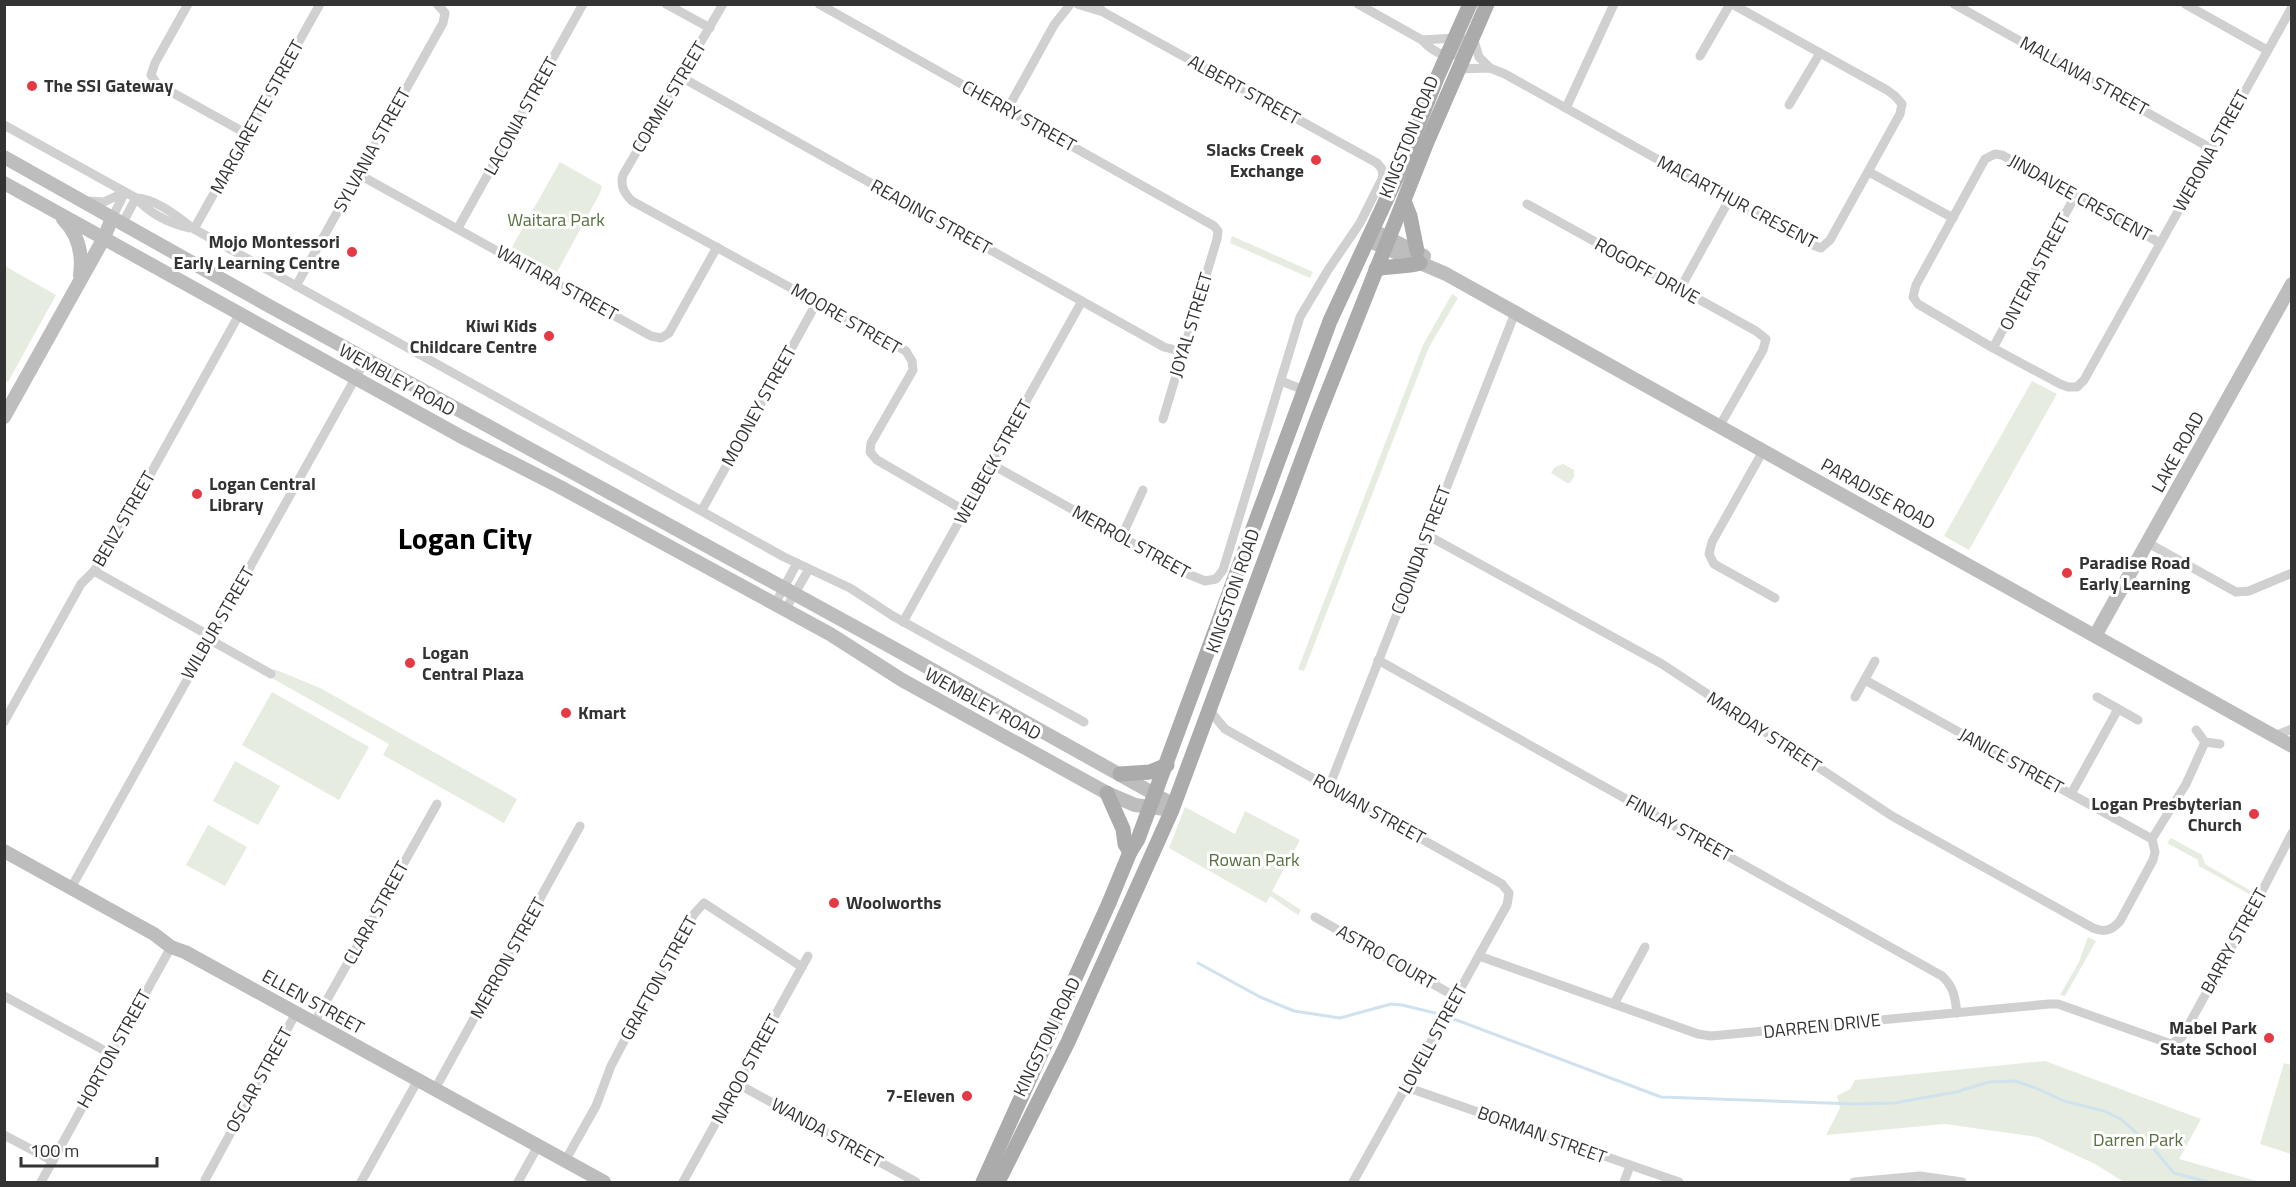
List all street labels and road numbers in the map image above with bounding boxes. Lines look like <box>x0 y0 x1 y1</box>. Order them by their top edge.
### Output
street label: MALLAWA STREET <box>2015 29 2154 122</box>
street label: MARGARETTE STREET <box>203 34 310 199</box>
street label: CORMIE STREET <box>625 35 713 158</box>
street label: ALBERT STREET <box>1183 48 1306 132</box>
street label: LACONIA STREET <box>477 51 565 180</box>
street label: KINGSTON ROAD <box>1372 72 1445 202</box>
street label: CHERRY STREET <box>957 73 1082 158</box>
street label: SYLVANIA STREET <box>326 82 417 217</box>
street label: WERONA STREET <box>2166 85 2255 217</box>
street label: JINDAVEE CRESCENT <box>2004 147 2157 248</box>
street label: MACARTHUR CRESENT <box>1653 148 1822 255</box>
street label: READING STREET <box>866 172 997 261</box>
street label: ONTERA STREET <box>1992 208 2077 335</box>
street label: ROGOFF DRIVE <box>1590 231 1705 311</box>
street label: WAITARA STREET <box>491 238 623 327</box>
street label: JOYAL STREET <box>1162 269 1219 381</box>
street label: MOORE STREET <box>786 276 907 361</box>
street label: WEMBLEY ROAD <box>334 336 460 423</box>
street label: MOONEY STREET <box>714 340 803 471</box>
street label: WELBECK STREET <box>947 394 1038 529</box>
street label: LAKE ROAD <box>2144 406 2211 497</box>
street label: PARADISE ROAD <box>1816 451 1940 536</box>
street label: BENZ STREET <box>85 465 162 572</box>
street label: COOINDA STREET <box>1384 481 1458 618</box>
street label: MERROL STREET <box>1067 498 1196 585</box>
street label: KINGSTON ROAD <box>1199 525 1266 657</box>
street label: WILBUR STREET <box>174 561 261 684</box>
street label: WEMBLEY ROAD <box>920 660 1046 747</box>
street label: MARDAY STREET <box>1702 684 1827 779</box>
street label: JANICE STREET <box>1954 721 2069 801</box>
street label: ROWAN STREET <box>1308 766 1431 851</box>
street label: FINLAY STREET <box>1621 787 1738 868</box>
street label: CLARA STREET <box>336 856 415 969</box>
street label: BARRY STREET <box>2193 883 2274 998</box>
street label: MERRON STREET <box>463 892 552 1023</box>
street label: GRAFTON STREET <box>613 910 704 1045</box>
street label: ASTRO COURT <box>1332 917 1441 996</box>
street label: ELLEN STREET <box>257 962 370 1041</box>
street label: KINGSTON ROAD <box>1006 972 1087 1101</box>
street label: LOVELL STREET <box>1391 979 1474 1098</box>
street label: HORTON STREET <box>70 984 158 1113</box>
street label: DARREN DRIVE <box>1762 1006 1882 1045</box>
street label: NAROO STREET <box>704 1009 787 1128</box>
street label: OSCAR STREET <box>218 1022 299 1137</box>
street label: WANDA STREET <box>766 1091 889 1175</box>
street label: BORMAN STREET <box>1474 1099 1611 1171</box>

